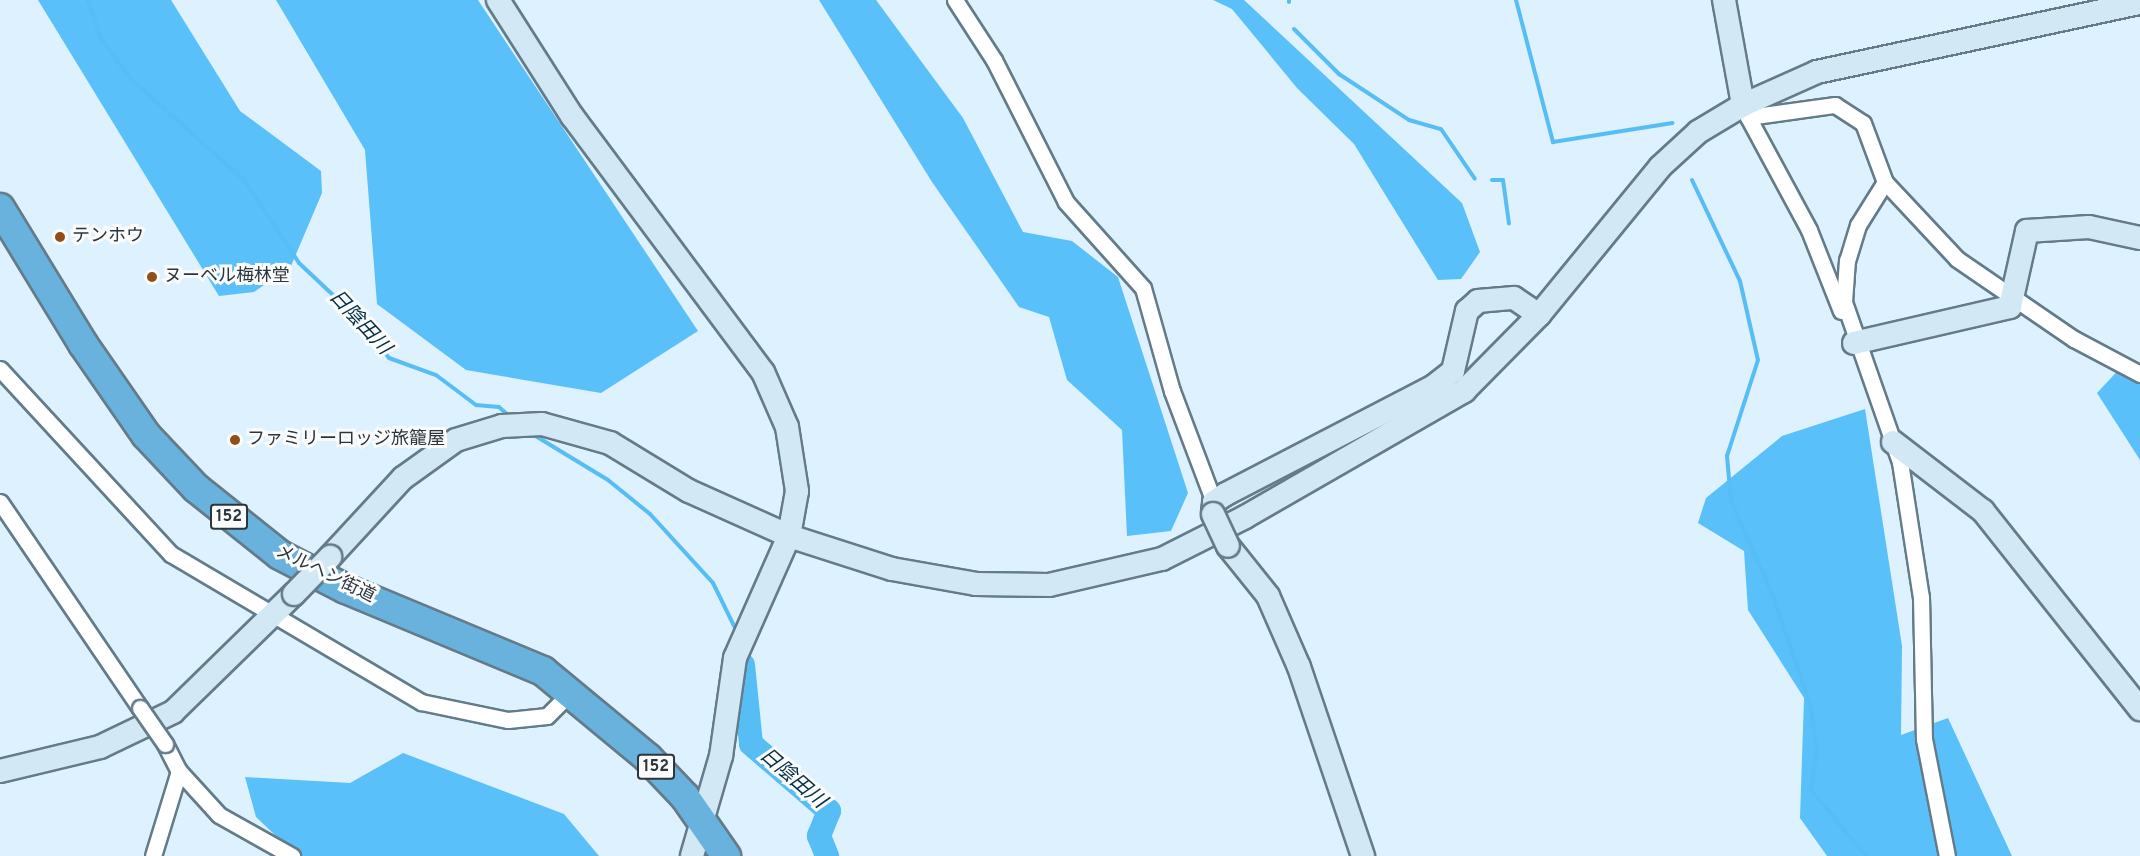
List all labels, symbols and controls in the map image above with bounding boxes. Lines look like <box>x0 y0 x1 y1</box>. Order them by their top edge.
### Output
place label: テンホウ <box>72 226 144 248</box>
marker: テンホウ <box>53 230 67 244</box>
place label: ヌーベル梅林堂 <box>164 266 290 288</box>
marker: ヌーベル梅林堂 <box>145 270 159 284</box>
water label: 日陰田川 <box>323 286 395 360</box>
place label: ファミリーロッジ旅籠屋 <box>247 429 445 451</box>
marker: ファミリーロッジ旅籠屋 <box>228 433 242 447</box>
road number: 152 <box>210 504 248 530</box>
street label: メルヘン街道 <box>272 542 378 608</box>
water label: 日陰田川 <box>754 744 830 814</box>
road number: 152 <box>636 754 676 780</box>

